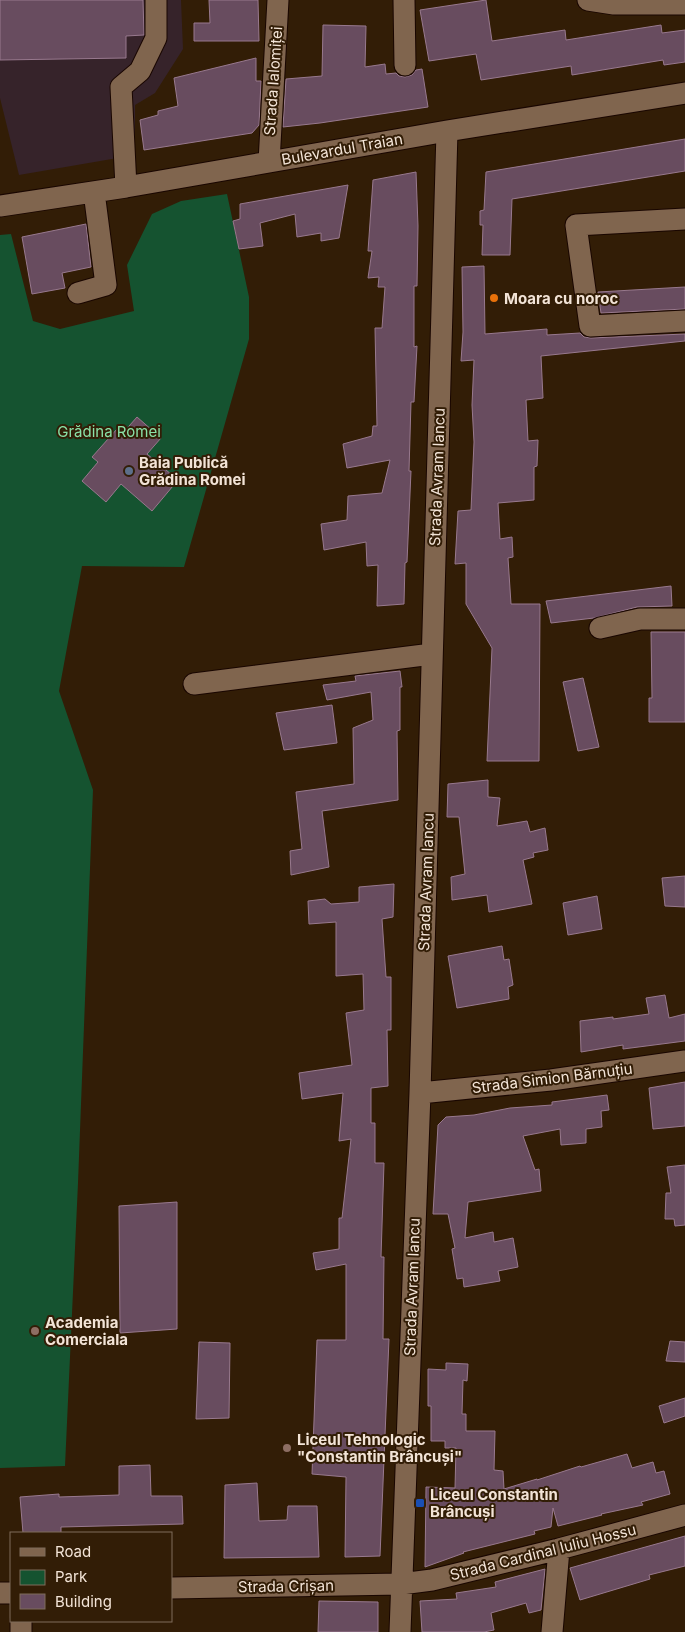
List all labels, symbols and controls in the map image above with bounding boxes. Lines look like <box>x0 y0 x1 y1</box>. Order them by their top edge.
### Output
street label: Strada Ialomiței <box>260 26 286 136</box>
street label: Bulevardul Traian <box>280 129 404 169</box>
place label: Moara cu noroc <box>504 289 618 308</box>
marker: Moara cu noroc <box>488 292 500 304</box>
street label: Strada Avram Iancu <box>425 408 449 546</box>
park label: Grădina Romei <box>57 422 161 441</box>
place label: Baia Publică Grădina Romei <box>139 453 246 489</box>
marker: Baia Publică Grădina Romei <box>123 465 135 477</box>
street label: Strada Avram Iancu <box>414 813 438 951</box>
street label: Strada Simion Bărnuțiu <box>471 1059 633 1097</box>
street label: Strada Avram Iancu <box>400 1218 424 1356</box>
place label: Academia Comerciala <box>45 1313 128 1349</box>
marker: Academia Comerciala <box>29 1325 41 1337</box>
place label: Liceul Tehnologic "Constantin Brâncuși" <box>297 1430 462 1466</box>
marker: Liceul Tehnologic "Constantin Brâncuși" <box>281 1442 293 1454</box>
place label: Liceul Constantin Brâncuși <box>430 1485 558 1521</box>
marker: Liceul Constantin Brâncuși <box>414 1497 426 1509</box>
street label: Strada Cardinal Iuliu Hossu <box>448 1520 638 1584</box>
legend <box>10 1532 172 1622</box>
text: Road <box>55 1542 91 1561</box>
text: Park <box>55 1567 88 1586</box>
street label: Strada Crișan <box>238 1576 334 1596</box>
text: Building <box>55 1592 112 1611</box>

